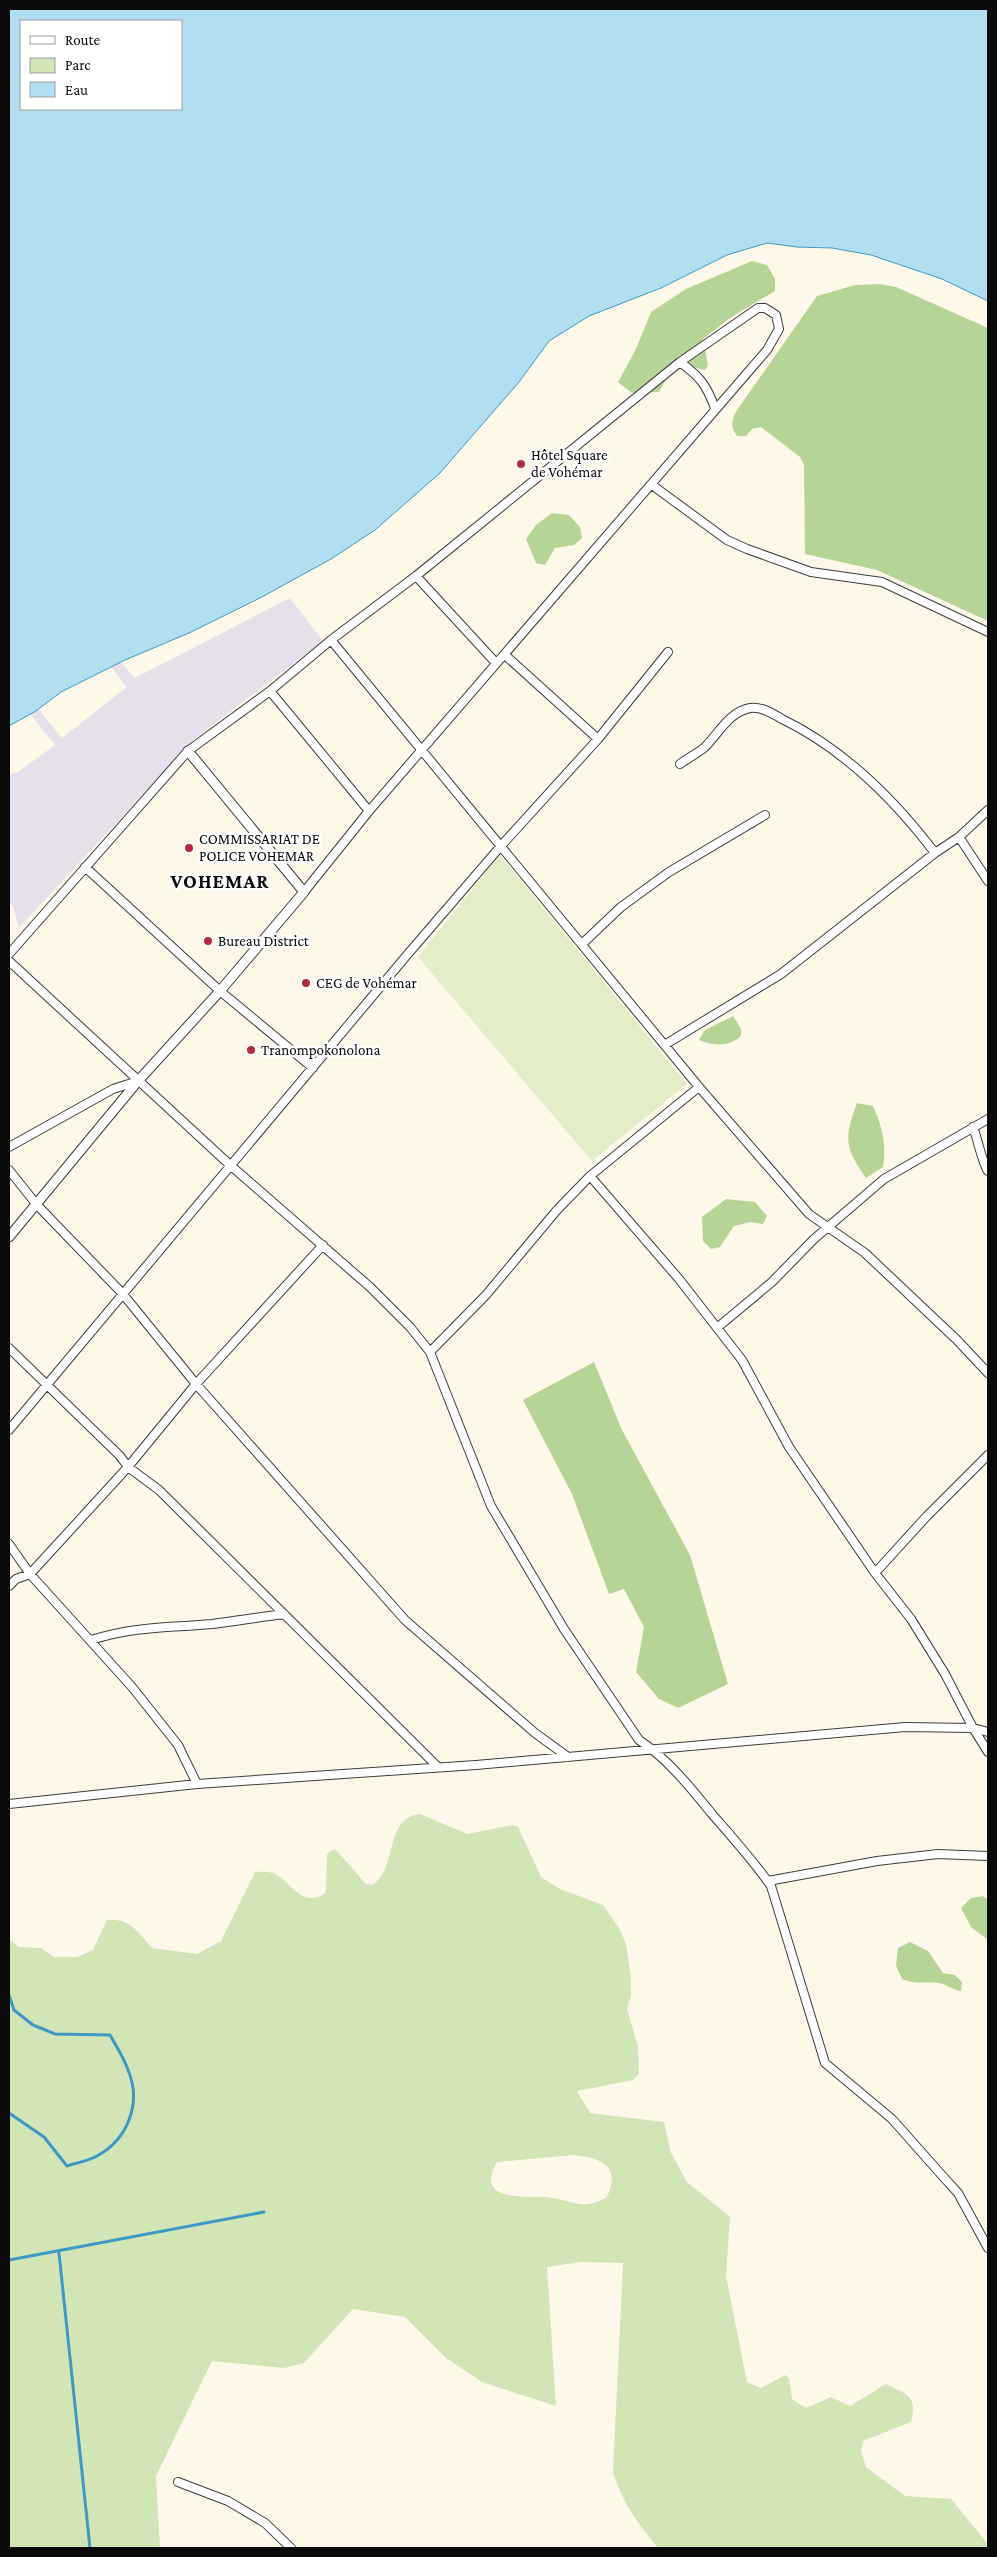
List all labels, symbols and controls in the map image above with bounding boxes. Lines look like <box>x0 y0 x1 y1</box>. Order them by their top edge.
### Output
legend <box>20 20 182 110</box>
text: Route <box>65 32 100 48</box>
text: Parc <box>65 57 91 73</box>
text: Eau <box>65 82 88 98</box>
place label: Hôtel Square de Vohémar <box>531 447 608 480</box>
marker: Hôtel Square de Vohémar <box>515 458 527 470</box>
place label: COMMISSARIAT DE POLICE VOHEMAR <box>199 831 320 864</box>
marker: COMMISSARIAT DE POLICE VOHEMAR <box>183 842 195 854</box>
district label: VOHEMAR <box>170 870 269 892</box>
place label: Bureau District <box>218 933 310 949</box>
marker: Bureau District <box>202 935 214 947</box>
place label: CEG de Vohémar <box>316 975 418 991</box>
marker: CEG de Vohémar <box>300 977 312 989</box>
place label: Tranompokonolona <box>261 1042 380 1059</box>
marker: Tranompokonolona <box>245 1044 257 1056</box>

